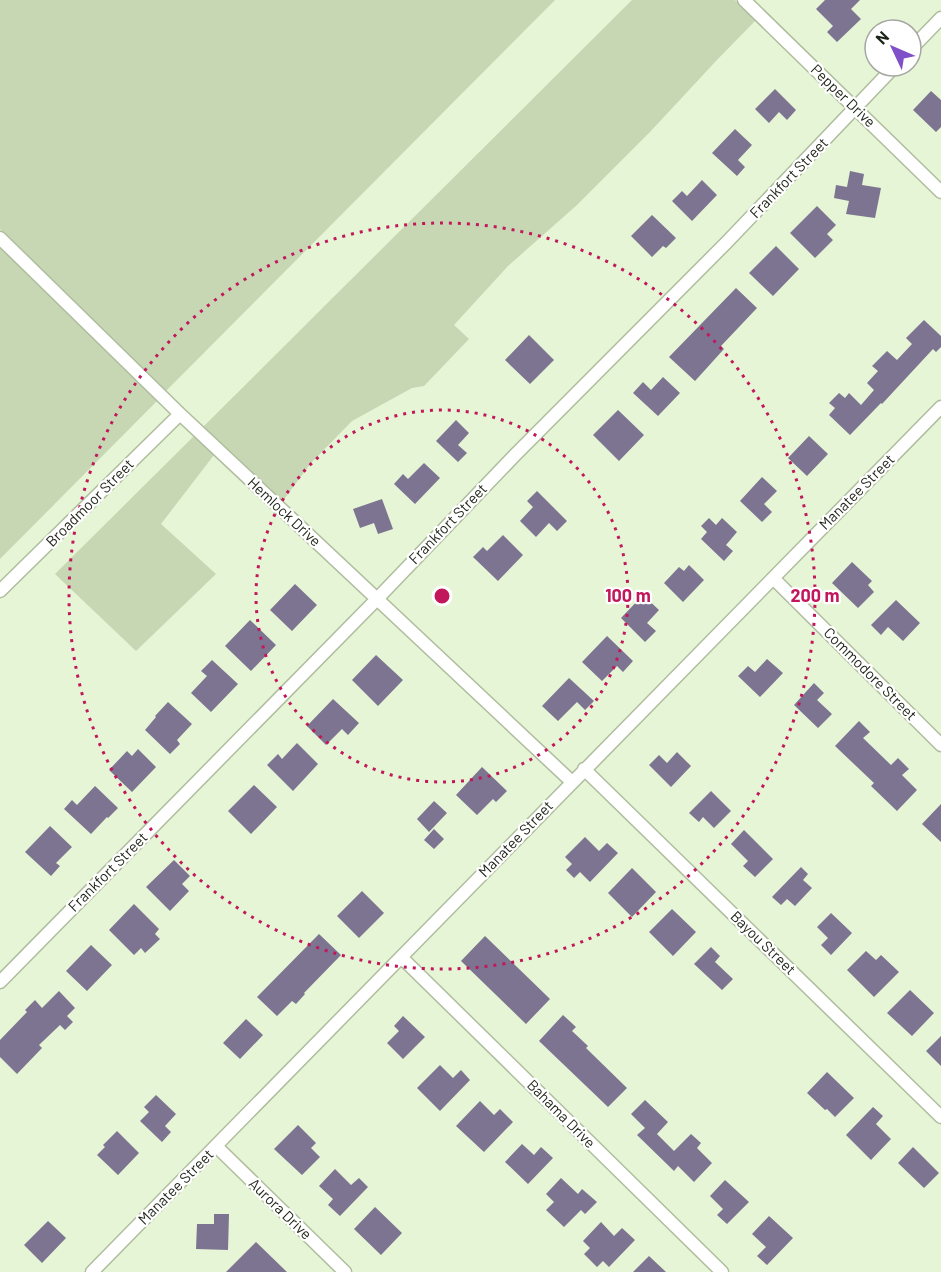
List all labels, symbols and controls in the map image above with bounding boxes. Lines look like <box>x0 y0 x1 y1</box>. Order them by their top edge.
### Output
north arrow <box>863 18 923 78</box>
text: N <box>871 27 892 48</box>
street label: Pepper Drive <box>808 60 880 131</box>
street label: Frankfort Street <box>745 133 831 221</box>
street label: Manatee Street <box>815 450 898 533</box>
street label: Broadmoor Street <box>42 455 137 550</box>
street label: Hemlock Drive <box>244 473 325 550</box>
street label: Frankfort Street <box>404 479 490 567</box>
text: 100 m <box>605 584 651 606</box>
text: 200 m <box>790 584 840 606</box>
centre of rings <box>432 586 452 606</box>
street label: Commodore Street <box>821 623 921 723</box>
street label: Manatee Street <box>474 796 556 880</box>
street label: Frankfort Street <box>64 828 151 915</box>
street label: Bayou Street <box>727 907 800 978</box>
street label: Bahama Drive <box>524 1075 600 1151</box>
street label: Manatee Street <box>134 1145 217 1228</box>
street label: Aurora Drive <box>246 1174 316 1243</box>

